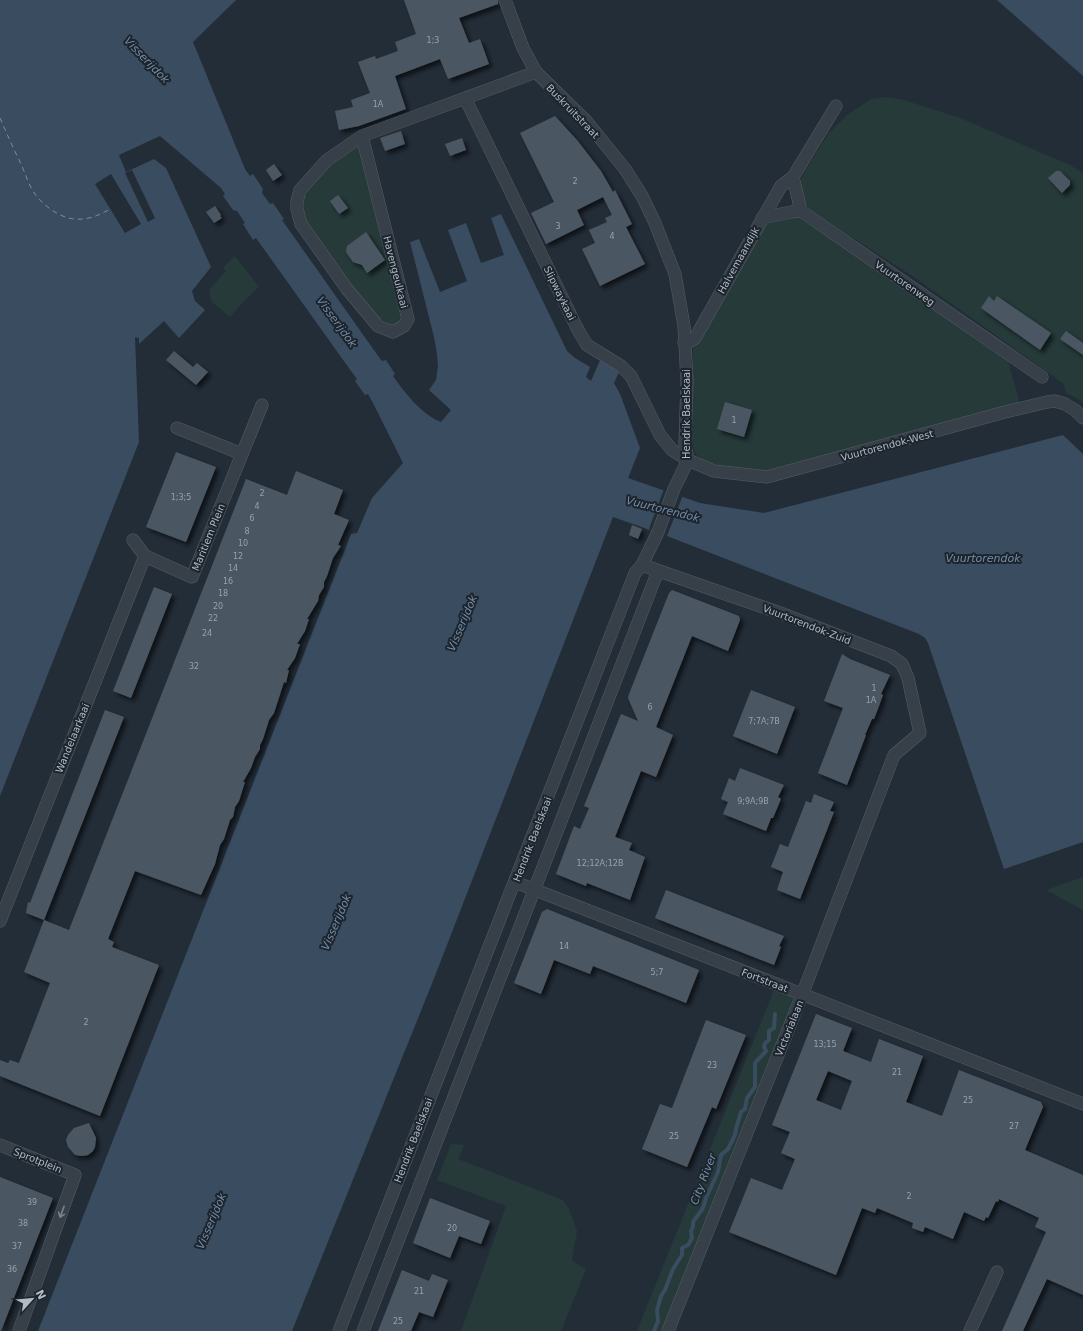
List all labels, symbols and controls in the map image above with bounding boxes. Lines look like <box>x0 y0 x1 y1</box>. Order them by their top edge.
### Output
water label: Visserijdok <box>121 34 172 87</box>
house number: 1;3 <box>427 36 439 45</box>
street label: Buskruitstraat <box>544 82 601 141</box>
house number: 1A <box>373 100 384 109</box>
house number: 2 <box>572 177 578 186</box>
house number: 3 <box>555 222 561 231</box>
street label: Halvemaandijk <box>716 225 761 296</box>
house number: 4 <box>609 232 615 241</box>
street label: Havengeulkaai <box>381 235 410 310</box>
street label: Vuurtorenweg <box>873 259 937 308</box>
street label: Slipwaykaai <box>542 264 577 322</box>
water label: Visserijdok <box>314 294 360 351</box>
street label: Hendrik Baelskaai <box>681 369 692 459</box>
house number: 1 <box>731 416 737 425</box>
street label: Vuurtorendok-West <box>840 428 935 463</box>
house number: 2 <box>259 489 265 498</box>
house number: 1;3;5 <box>171 493 191 502</box>
water label: Vuurtorendok <box>625 494 702 525</box>
street label: Maritiem Plein <box>190 502 227 572</box>
house number: 4 <box>254 502 260 511</box>
house number: 6 <box>249 514 255 523</box>
house number: 8 <box>244 527 250 536</box>
house number: 10 <box>238 539 248 548</box>
house number: 12 <box>233 552 243 561</box>
water label: Vuurtorendok <box>945 552 1021 565</box>
house number: 14 <box>228 564 238 573</box>
house number: 16 <box>223 577 233 586</box>
house number: 18 <box>218 589 228 598</box>
water label: Visserijdok <box>445 593 480 653</box>
house number: 20 <box>213 602 223 611</box>
street label: Vuurtorendok-Zuid <box>761 603 852 646</box>
house number: 22 <box>208 614 218 623</box>
house number: 24 <box>202 629 212 638</box>
house number: 32 <box>189 662 199 671</box>
house number: 1 <box>871 684 877 693</box>
house number: 1A <box>866 696 877 705</box>
street label: Wandelaarkaai <box>54 702 91 775</box>
house number: 6 <box>647 703 653 712</box>
house number: 7;7A;7B <box>748 717 780 726</box>
street label: Hendrik Baelskaai <box>511 795 554 883</box>
house number: 9;9A;9B <box>737 797 769 806</box>
house number: 12;12A;12B <box>577 859 623 868</box>
water label: Visserijdok <box>319 892 354 952</box>
house number: 14 <box>559 942 569 951</box>
street label: Fortstraat <box>740 967 790 994</box>
house number: 5;7 <box>651 968 663 977</box>
street label: Victorialaan <box>773 999 806 1058</box>
house number: 2 <box>83 1018 89 1027</box>
house number: 13;15 <box>813 1040 837 1049</box>
house number: 23 <box>707 1061 717 1070</box>
house number: 21 <box>892 1068 902 1077</box>
street label: Hendrik Baelskaai <box>392 1096 435 1184</box>
house number: 25 <box>963 1096 973 1105</box>
house number: 27 <box>1009 1122 1019 1131</box>
house number: 25 <box>669 1132 679 1141</box>
street label: Sprotplein <box>12 1146 64 1175</box>
water label: City River <box>688 1150 720 1207</box>
water label: Visserijdok <box>194 1191 229 1251</box>
house number: 2 <box>906 1192 912 1201</box>
house number: 39 <box>27 1198 37 1207</box>
one-way arrow <box>58 1205 65 1218</box>
house number: 38 <box>18 1219 28 1228</box>
house number: 20 <box>447 1224 457 1233</box>
house number: 37 <box>12 1242 22 1251</box>
house number: 36 <box>7 1265 17 1274</box>
north arrow <box>12 1279 52 1319</box>
house number: 21 <box>414 1287 424 1296</box>
text: N <box>33 1288 48 1302</box>
house number: 25 <box>393 1317 403 1326</box>

